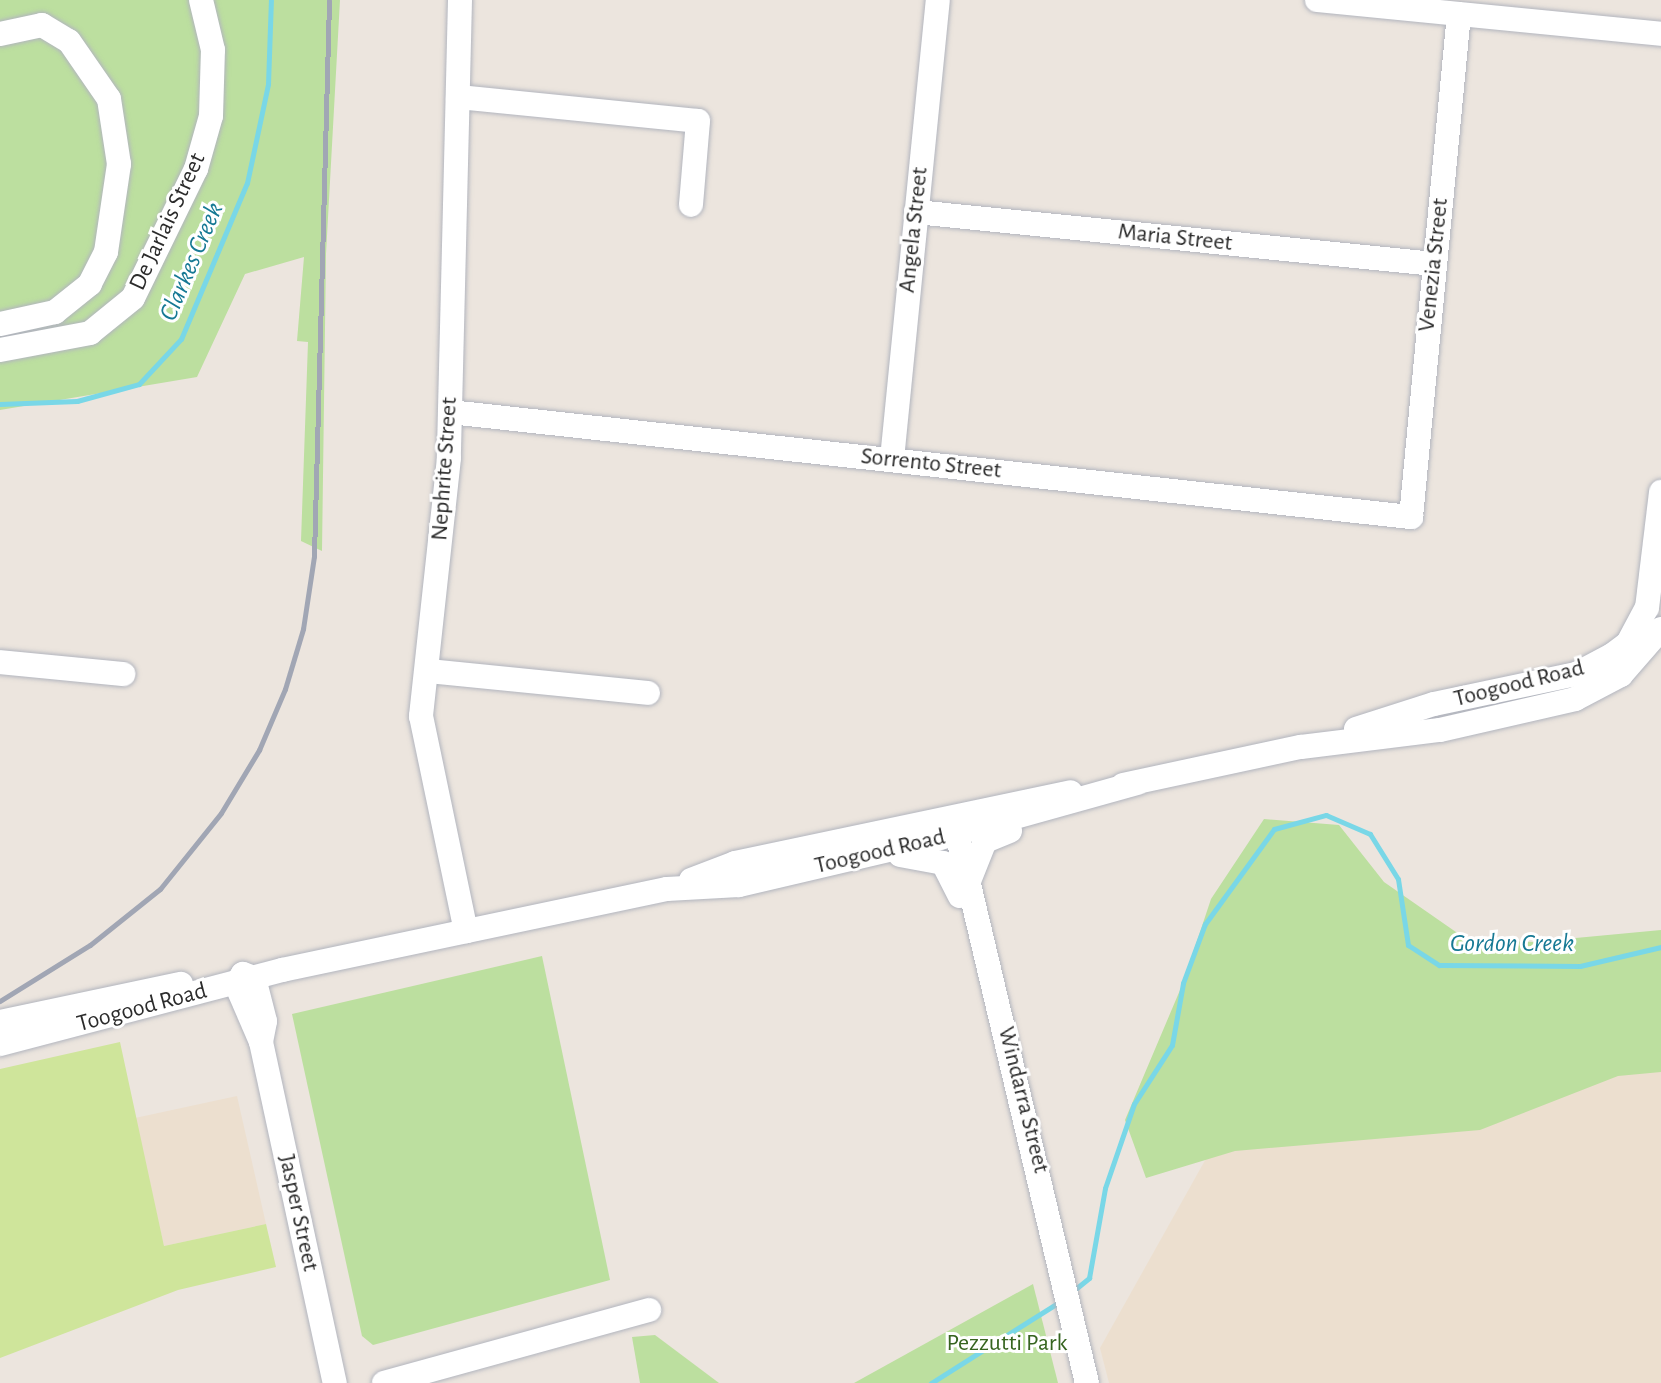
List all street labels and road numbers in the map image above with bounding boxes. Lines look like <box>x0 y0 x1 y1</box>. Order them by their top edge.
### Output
street label: De Jarlais Street <box>124 149 212 295</box>
street label: Angela Street <box>893 166 935 294</box>
street label: Venezia Street <box>1413 197 1455 333</box>
street label: Maria Street <box>1116 218 1234 258</box>
street label: Nephrite Street <box>426 396 464 542</box>
street label: Sorrento Street <box>859 442 1003 486</box>
street label: Toogood Road <box>1451 654 1587 714</box>
street label: Toogood Road <box>812 823 948 881</box>
street label: Toogood Road <box>74 977 210 1039</box>
street label: Windarra Street <box>991 1024 1055 1176</box>
street label: Jasper Street <box>272 1152 324 1274</box>

